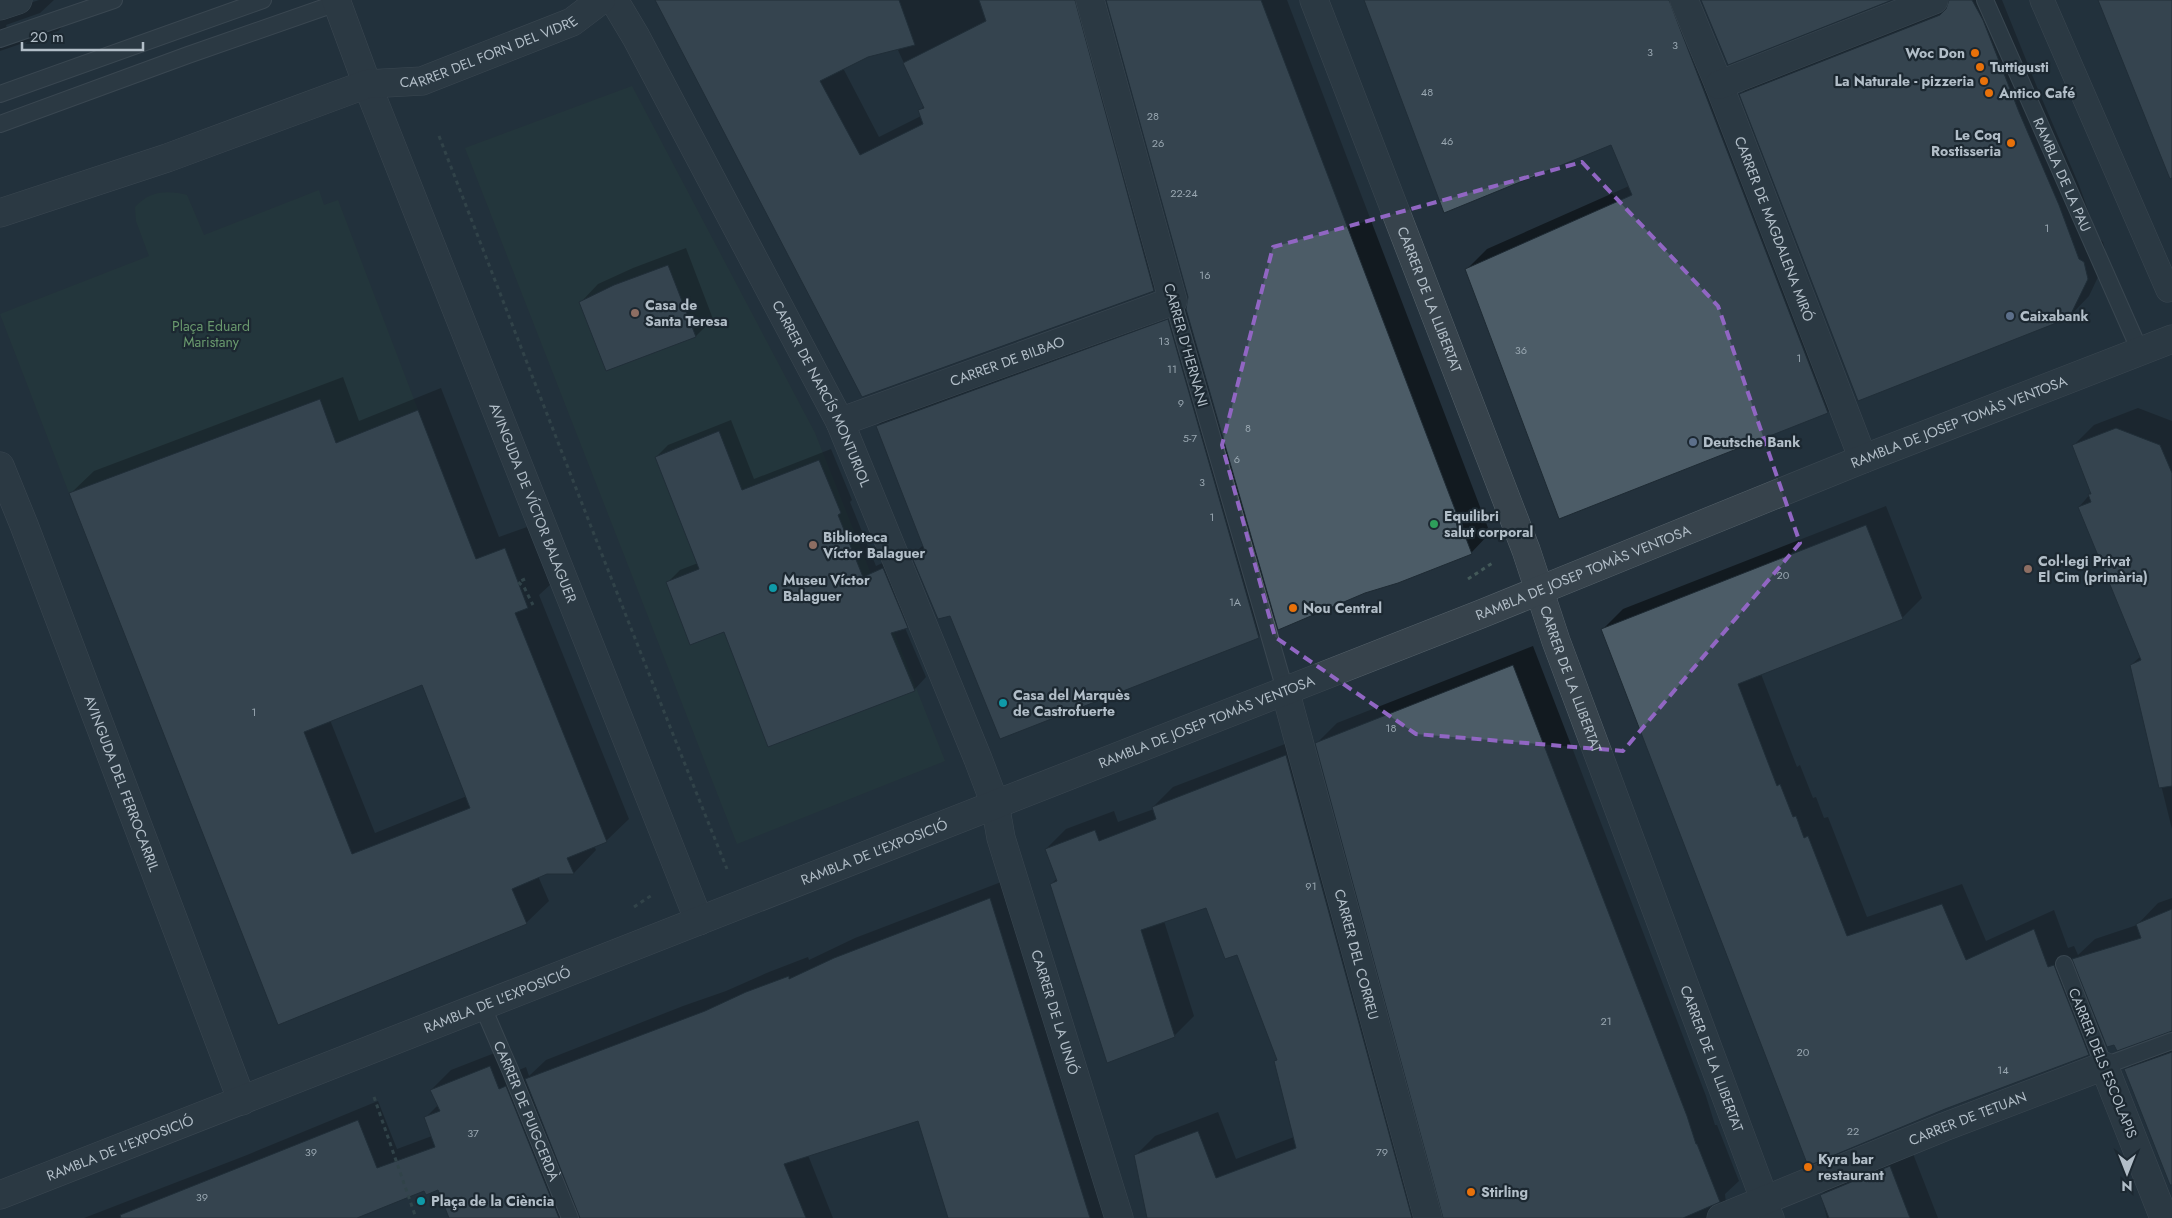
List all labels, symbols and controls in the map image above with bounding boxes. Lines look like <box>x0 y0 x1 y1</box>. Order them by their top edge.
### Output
street label: CARRER DEL FORN DEL VIDRE <box>399 11 582 92</box>
scale bar <box>22 20 144 52</box>
text: 20 m <box>30 26 64 48</box>
house number: 3 <box>1672 37 1678 53</box>
place label: Woc Don <box>1905 43 1965 63</box>
house number: 3 <box>1647 44 1653 60</box>
marker: Woc Don <box>1969 47 1981 59</box>
place label: Tuttigusti <box>1990 57 2049 77</box>
marker: Tuttigusti <box>1974 61 1986 73</box>
place label: La Naturale - pizzeria <box>1835 71 1974 91</box>
marker: La Naturale - pizzeria <box>1978 75 1990 87</box>
place label: Antico Café <box>1998 83 2075 103</box>
house number: 48 <box>1421 84 1433 100</box>
marker: Antico Café <box>1983 87 1995 99</box>
house number: 28 <box>1147 108 1159 124</box>
street label: RAMBLA DE LA PAU <box>2028 115 2096 235</box>
place label: Le Coq Rostisseria <box>1931 125 2001 161</box>
house number: 46 <box>1441 133 1453 149</box>
street label: CARRER DE MAGDALENA MIRÓ <box>1730 133 1819 324</box>
house number: 26 <box>1152 135 1164 151</box>
marker: Le Coq Rostisseria <box>2005 137 2017 149</box>
house number: 22-24 <box>1170 185 1198 201</box>
house number: 1 <box>2045 220 2049 236</box>
street label: CARRER DE LA LLIBERTAT <box>1392 224 1467 376</box>
house number: 16 <box>1199 267 1211 283</box>
street label: CARRER D'HERNANI <box>1159 281 1213 409</box>
place label: Casa de Santa Teresa <box>645 295 728 331</box>
street label: CARRER DE NARCÍS MONTURIOL <box>767 297 876 490</box>
place label: Caixabank <box>2020 306 2089 326</box>
marker: Casa de Santa Teresa <box>629 307 641 319</box>
marker: Caixabank <box>2004 310 2016 322</box>
park label: Plaça Eduard Maristany <box>172 316 250 352</box>
street label: CARRER DE BILBAO <box>947 331 1067 391</box>
house number: 13 <box>1159 333 1169 349</box>
house number: 36 <box>1515 342 1527 358</box>
house number: 1 <box>1797 350 1801 366</box>
house number: 11 <box>1167 361 1177 377</box>
street label: RAMBLA DE JOSEP TOMÀS VENTOSA <box>1848 370 2071 473</box>
house number: 9 <box>1178 395 1184 411</box>
street label: AVINGUDA DE VÍCTOR BALAGUER <box>484 400 582 606</box>
house number: 8 <box>1245 420 1251 436</box>
house number: 5-7 <box>1183 430 1197 446</box>
place label: Deutsche Bank <box>1703 432 1800 452</box>
marker: Deutsche Bank <box>1687 436 1699 448</box>
house number: 6 <box>1234 451 1240 467</box>
house number: 3 <box>1199 474 1205 490</box>
place label: Equilibri salut corporal <box>1444 506 1533 542</box>
house number: 1 <box>1210 509 1214 525</box>
marker: Equilibri salut corporal <box>1428 518 1440 530</box>
street label: RAMBLA DE JOSEP TOMÀS VENTOSA <box>1473 520 1694 625</box>
place label: Biblioteca Víctor Balaguer <box>822 527 926 563</box>
marker: Biblioteca Víctor Balaguer <box>807 539 819 551</box>
place label: Col·legi Privat El Cim (primària) <box>2038 551 2148 587</box>
marker: Col·legi Privat El Cim (primària) <box>2022 563 2034 575</box>
house number: 20 <box>1777 567 1790 583</box>
place label: Museu Víctor Balaguer <box>783 570 870 606</box>
marker: Museu Víctor Balaguer <box>767 582 779 594</box>
house number: 1A <box>1229 594 1242 610</box>
place label: Nou Central <box>1303 598 1382 618</box>
marker: Nou Central <box>1287 602 1299 614</box>
street label: CARRER DE LA LLIBERTAT <box>1535 603 1607 756</box>
street label: RAMBLA DE JOSEP TOMÀS VENTOSA <box>1096 670 1318 773</box>
place label: Casa del Marquès de Castrofuerte <box>1013 685 1130 721</box>
street label: AVINGUDA DEL FERROCARRIL <box>79 692 164 875</box>
marker: Casa del Marquès de Castrofuerte <box>997 697 1009 709</box>
house number: 1 <box>252 704 256 720</box>
house number: 18 <box>1386 720 1396 736</box>
street label: RAMBLA DE L'EXPOSICIÓ <box>798 814 951 890</box>
house number: 91 <box>1305 878 1317 894</box>
street label: CARRER DEL CORREU <box>1329 887 1384 1022</box>
street label: CARRER DE LA UNIÓ <box>1026 947 1084 1077</box>
street label: RAMBLA DE L'EXPOSICIÓ <box>421 962 574 1038</box>
street label: CARRER DE LA LLIBERTAT <box>1675 982 1748 1135</box>
street label: CARRER DELS ESCOLAPIS <box>2064 985 2142 1141</box>
house number: 21 <box>1600 1013 1612 1029</box>
street label: CARRER DE PUIGCERDÀ <box>489 1038 564 1185</box>
house number: 20 <box>1797 1044 1810 1060</box>
house number: 14 <box>1997 1062 2009 1078</box>
street label: CARRER DE TETUAN <box>1906 1086 2030 1150</box>
street label: RAMBLA DE L'EXPOSICIÓ <box>44 1110 197 1186</box>
house number: 22 <box>1847 1123 1859 1139</box>
house number: 37 <box>467 1125 479 1141</box>
house number: 39 <box>305 1144 317 1160</box>
house number: 79 <box>1376 1144 1388 1160</box>
north arrow <box>2102 1148 2152 1198</box>
place label: Kyra bar restaurant <box>1818 1149 1884 1185</box>
marker: Kyra bar restaurant <box>1802 1161 1814 1173</box>
text: N <box>2121 1176 2133 1196</box>
place label: Stirling <box>1481 1182 1528 1202</box>
marker: Stirling <box>1465 1186 1477 1198</box>
house number: 39 <box>196 1189 208 1205</box>
place label: Plaça de la Ciència <box>431 1191 554 1211</box>
marker: Plaça de la Ciència <box>415 1195 427 1207</box>

